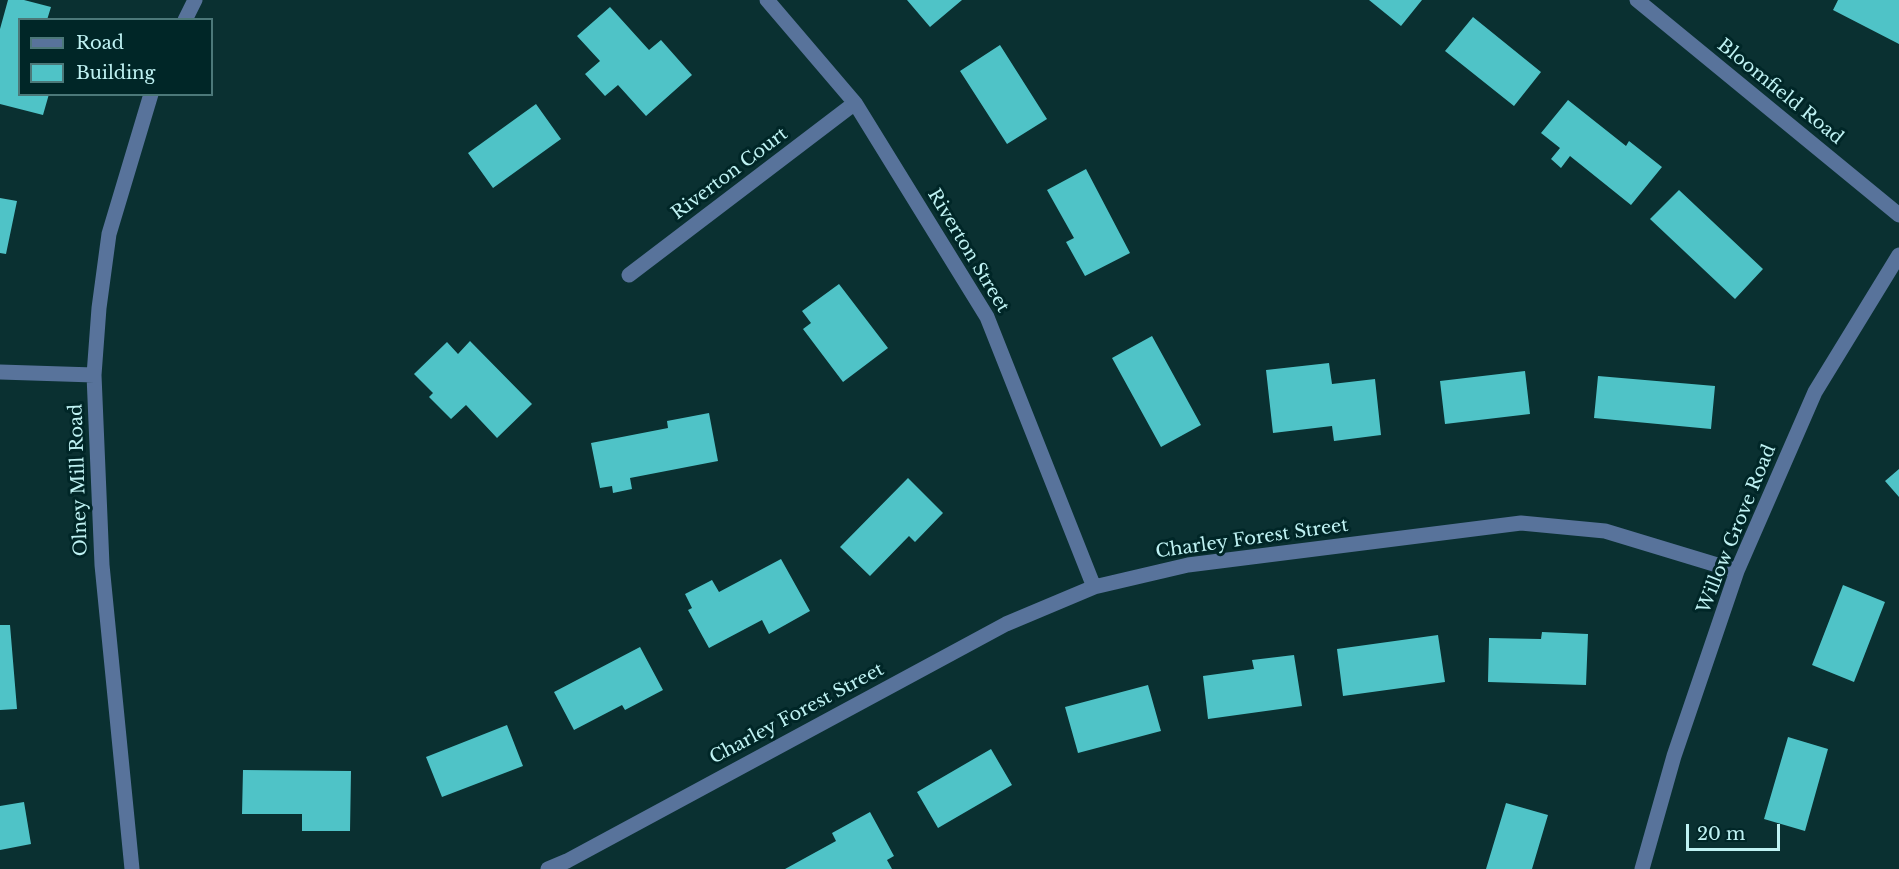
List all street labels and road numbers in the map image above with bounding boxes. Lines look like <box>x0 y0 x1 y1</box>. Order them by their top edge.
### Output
street label: Bloomfield Road <box>1713 35 1847 149</box>
street label: Riverton Court <box>668 123 792 225</box>
street label: Riverton Street <box>923 185 1013 317</box>
street label: Olney Mill Road <box>66 404 92 556</box>
street label: Willow Grove Road <box>1693 441 1781 617</box>
street label: Charley Forest Street <box>1154 515 1350 563</box>
street label: Charley Forest Street <box>706 659 888 769</box>

